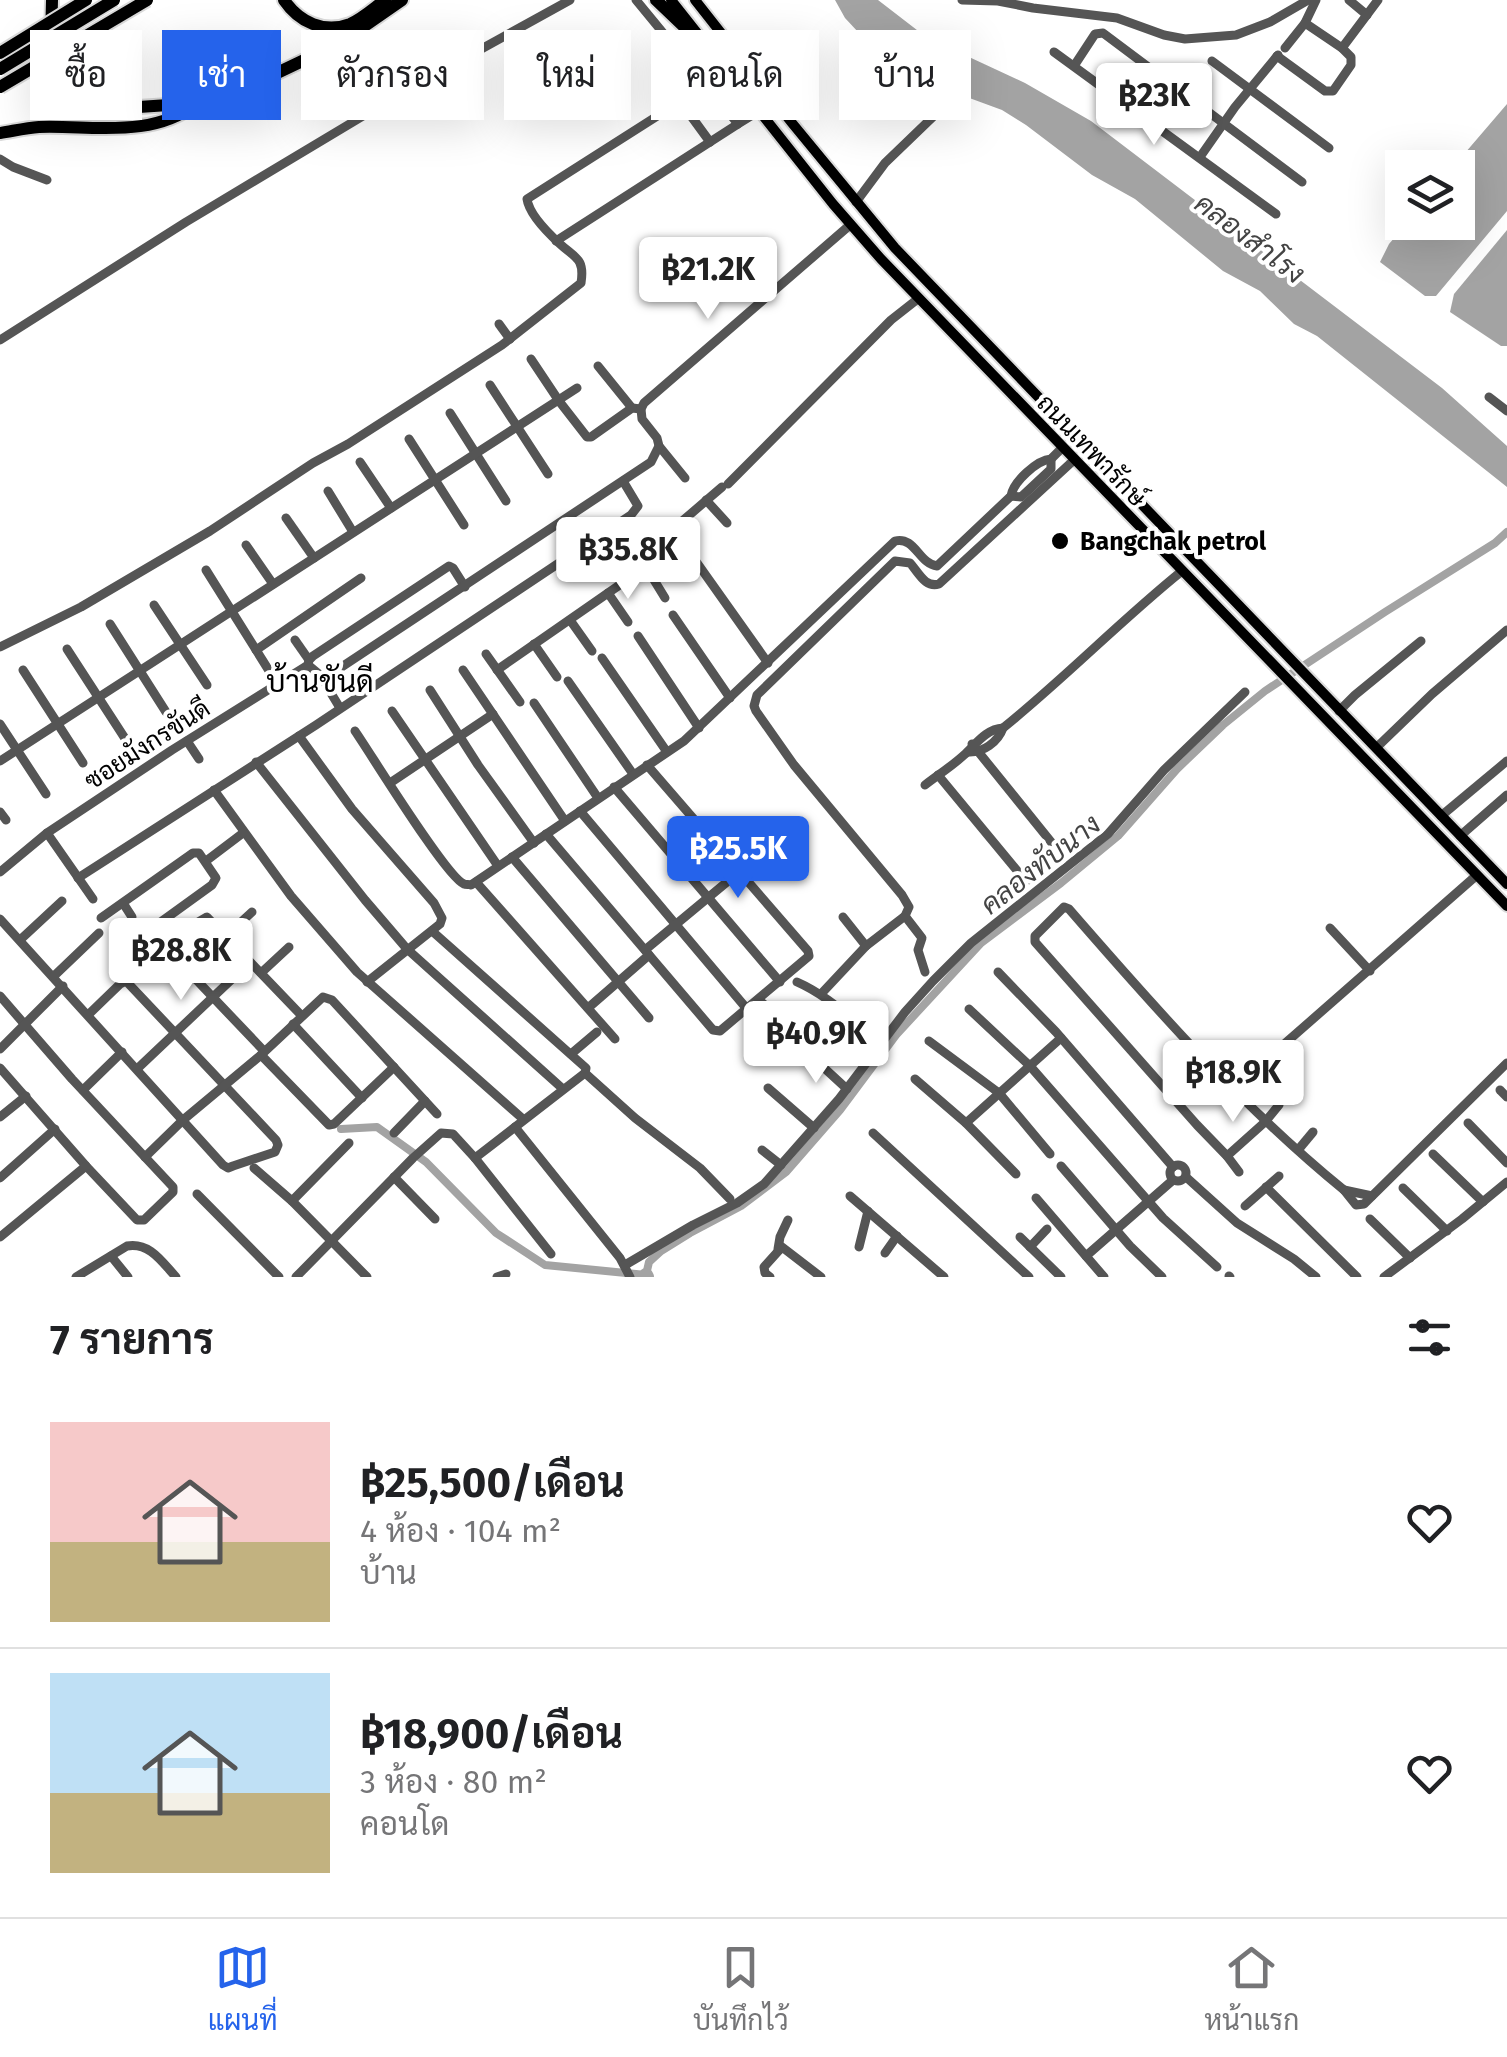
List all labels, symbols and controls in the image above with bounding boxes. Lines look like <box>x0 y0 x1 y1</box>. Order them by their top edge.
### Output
chip: ซื้อ <box>30 30 142 120</box>
chip: เช่า <box>162 30 281 120</box>
chip: ตัวกรอง <box>301 30 484 120</box>
chip: ใหม่ <box>504 30 631 120</box>
chip: คอนโด <box>651 30 819 120</box>
chip: บ้าน <box>839 30 971 120</box>
pin: ฿23K <box>1095 63 1213 148</box>
text: ฿23K <box>1118 76 1190 114</box>
map controls <box>1385 150 1475 240</box>
button: layers <box>1385 150 1475 240</box>
water label: คลองสำโรง <box>1188 184 1313 290</box>
pin: ฿21.2K <box>627 237 789 322</box>
text: ฿21.2K <box>661 250 755 288</box>
street label: ถนนเทพารักษ์ <box>1030 386 1155 514</box>
pin: ฿35.8K <box>547 517 709 602</box>
place label: Bangchak petrol <box>1080 527 1267 557</box>
text: ฿35.8K <box>578 530 678 568</box>
marker: Bangchak petrol <box>1049 530 1071 552</box>
district label: บ้านขันดี <box>266 661 374 700</box>
street label: ซอยมังกรขันดี <box>78 692 216 796</box>
water label: คลองทับนาง <box>973 806 1107 921</box>
pin: ฿25.5K <box>657 816 819 901</box>
text: ฿25.5K <box>689 829 787 867</box>
pin: ฿28.8K <box>100 918 262 1003</box>
text: ฿28.8K <box>131 931 231 969</box>
pin: ฿40.9K <box>735 1001 897 1086</box>
text: ฿40.9K <box>766 1014 866 1052</box>
pin: ฿18.9K <box>1152 1040 1314 1125</box>
text: ฿18.9K <box>1185 1053 1281 1091</box>
icon: filters <box>1402 1310 1457 1365</box>
text: 7 รายการ <box>50 1315 214 1365</box>
text: ฿25,500/เดือน <box>360 1458 625 1508</box>
icon: home <box>130 1462 250 1582</box>
icon: heart <box>1402 1495 1457 1550</box>
text: 4 ห้อง · 104 m² <box>360 1512 561 1550</box>
text: บ้าน <box>360 1554 417 1592</box>
text: ฿18,900/เดือน <box>360 1709 623 1759</box>
icon: home <box>130 1713 250 1833</box>
icon: heart <box>1402 1746 1457 1801</box>
text: 3 ห้อง · 80 m² <box>360 1763 547 1801</box>
text: คอนโด <box>360 1805 450 1843</box>
tab: แผนที่ <box>208 1940 278 2037</box>
tab: บันทึกไว้ <box>693 1940 789 2037</box>
tab: หน้าแรก <box>1204 1940 1299 2037</box>

